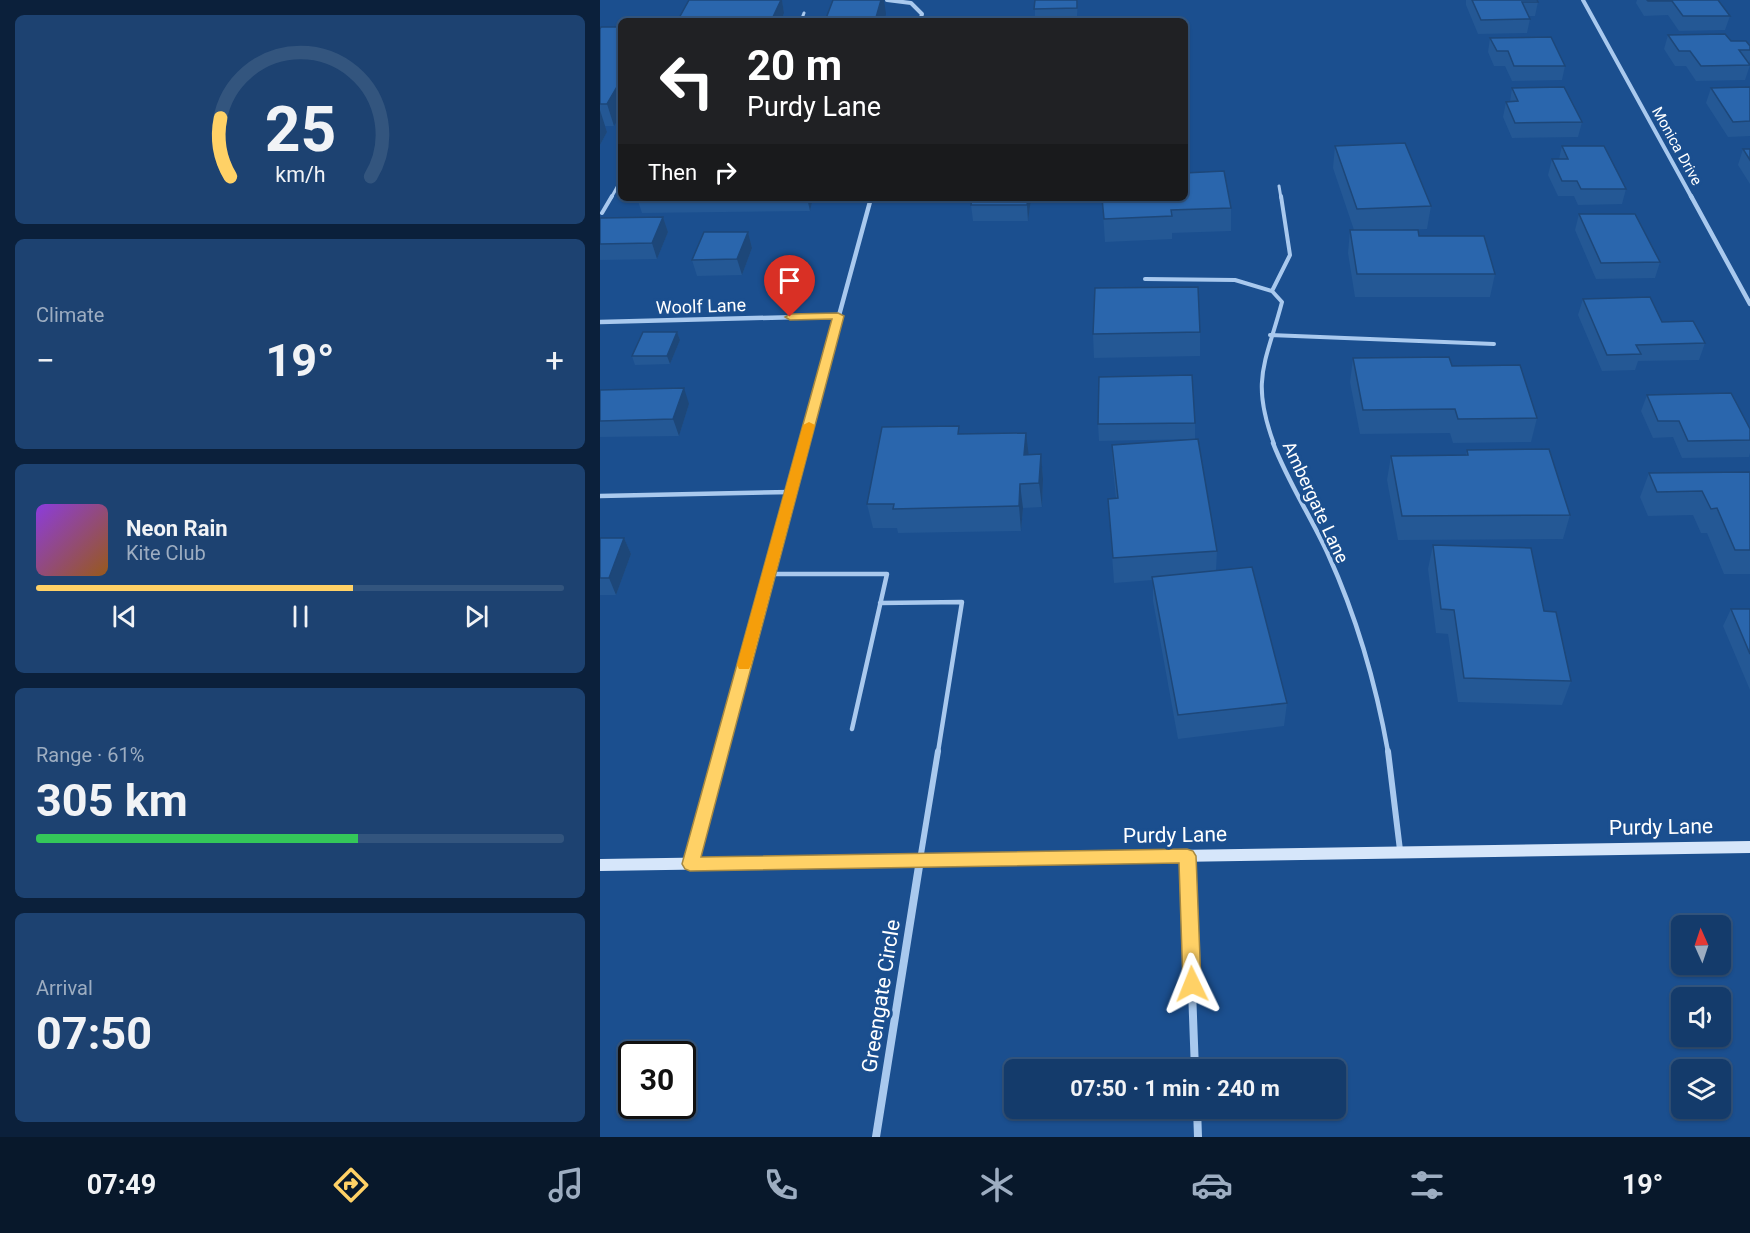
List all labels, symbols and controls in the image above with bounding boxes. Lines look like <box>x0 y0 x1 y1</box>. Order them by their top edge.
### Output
text: 20 m <box>747 41 842 90</box>
icon: left <box>648 42 726 120</box>
text: Purdy Lane <box>747 91 881 123</box>
text: 25 <box>264 93 336 166</box>
street label: Monica Drive <box>1648 104 1706 188</box>
icon: right <box>709 156 742 189</box>
text: Then <box>648 160 697 185</box>
text: km/h <box>275 162 325 187</box>
pin <box>764 255 815 317</box>
icon: arrive <box>773 264 806 297</box>
street label: Woolf Lane <box>656 294 746 318</box>
text: Climate <box>36 303 104 327</box>
text: 19° <box>265 334 335 387</box>
text: − <box>36 341 55 380</box>
text: + <box>545 341 564 380</box>
street label: Ambergate Lane <box>1279 438 1353 566</box>
text: Neon Rain <box>126 516 228 541</box>
text: Kite Club <box>126 541 206 565</box>
icon: previous <box>108 600 141 633</box>
icon: pause <box>284 600 317 633</box>
icon: next <box>460 600 493 633</box>
text: Range · 61% <box>36 743 144 767</box>
text: 305 km <box>36 774 188 827</box>
street label: Purdy Lane <box>1609 814 1713 840</box>
street label: Purdy Lane <box>1123 822 1227 848</box>
north arrow <box>1671 915 1731 975</box>
map controls <box>1671 915 1731 1119</box>
street label: Greengate Circle <box>857 918 905 1074</box>
position arrow <box>1160 952 1224 1016</box>
text: Arrival <box>36 976 93 1000</box>
button: sound <box>1671 987 1731 1047</box>
text: 07:50 <box>36 1007 152 1060</box>
speed limit sign: 30 <box>618 1041 696 1119</box>
button: layers <box>1671 1059 1731 1119</box>
text: 07:50 · 1 min · 240 m <box>1070 1076 1280 1101</box>
icon: directions <box>330 1164 372 1206</box>
icon: music <box>545 1164 587 1206</box>
icon: phone <box>760 1164 802 1206</box>
icon: climate <box>976 1164 1018 1206</box>
icon: car <box>1191 1164 1233 1206</box>
icon: filters <box>1406 1164 1448 1206</box>
text: 07:49 <box>87 1169 156 1201</box>
text: 19° <box>1622 1169 1663 1201</box>

